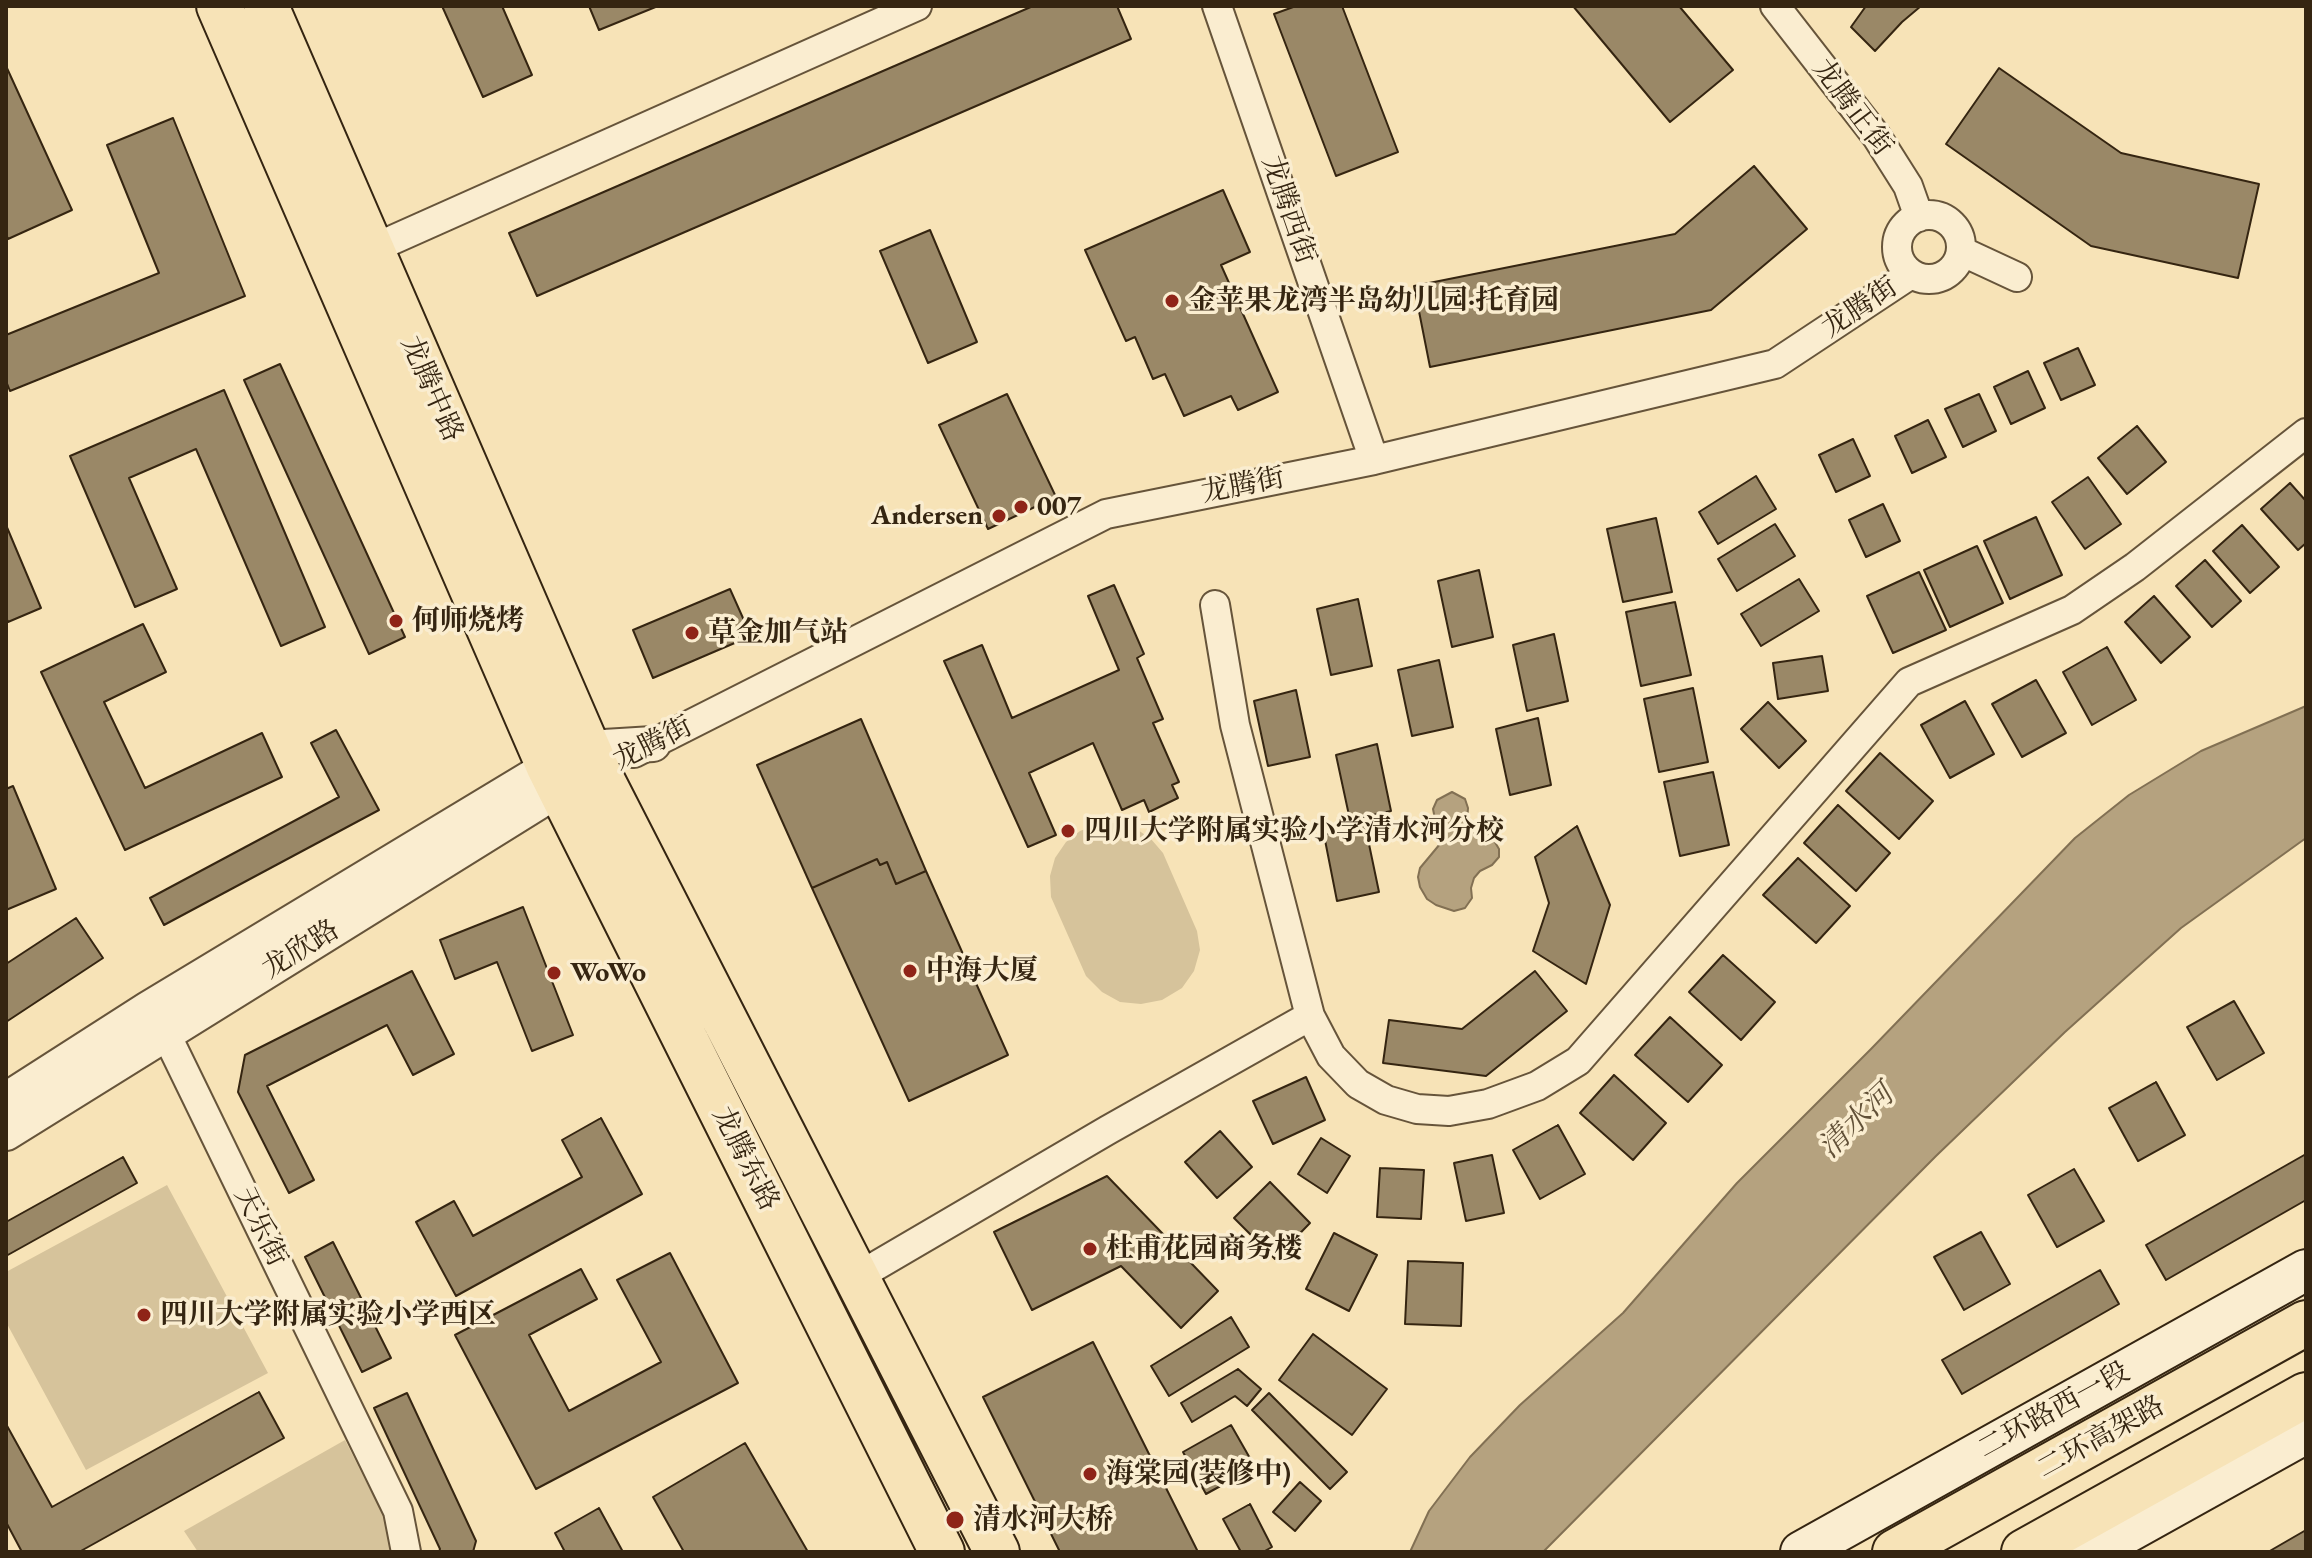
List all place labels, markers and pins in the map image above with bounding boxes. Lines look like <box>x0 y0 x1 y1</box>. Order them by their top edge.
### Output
place label: 金苹果龙湾半岛幼儿园·托育园 <box>1188 284 1559 318</box>
marker: 金苹果龙湾半岛幼儿园·托育园 <box>1163 292 1181 310</box>
place label: 007 <box>1037 490 1081 524</box>
marker: 007 <box>1012 498 1030 516</box>
place label: Andersen <box>871 499 983 533</box>
marker: Andersen <box>990 507 1008 525</box>
place label: 何师烧烤 <box>412 604 524 638</box>
marker: 何师烧烤 <box>387 612 405 630</box>
place label: 草金加气站 <box>708 616 848 650</box>
marker: 草金加气站 <box>683 624 701 642</box>
place label: 四川大学附属实验小学清水河分校 <box>1084 814 1504 848</box>
marker: 四川大学附属实验小学清水河分校 <box>1059 822 1077 840</box>
place label: 中海大厦 <box>926 954 1038 988</box>
place label: WoWo <box>570 956 646 990</box>
marker: 中海大厦 <box>901 962 919 980</box>
marker: WoWo <box>545 964 563 982</box>
place label: 杜甫花园商务楼 <box>1106 1232 1302 1266</box>
marker: 杜甫花园商务楼 <box>1081 1240 1099 1258</box>
place label: 四川大学附属实验小学西区 <box>160 1298 496 1332</box>
marker: 四川大学附属实验小学西区 <box>135 1306 153 1324</box>
place label: 海棠园(装修中) <box>1106 1457 1291 1491</box>
marker: 海棠园(装修中) <box>1081 1465 1099 1483</box>
place label: 清水河大桥 <box>973 1503 1113 1537</box>
marker: 清水河大桥 <box>944 1509 966 1531</box>

